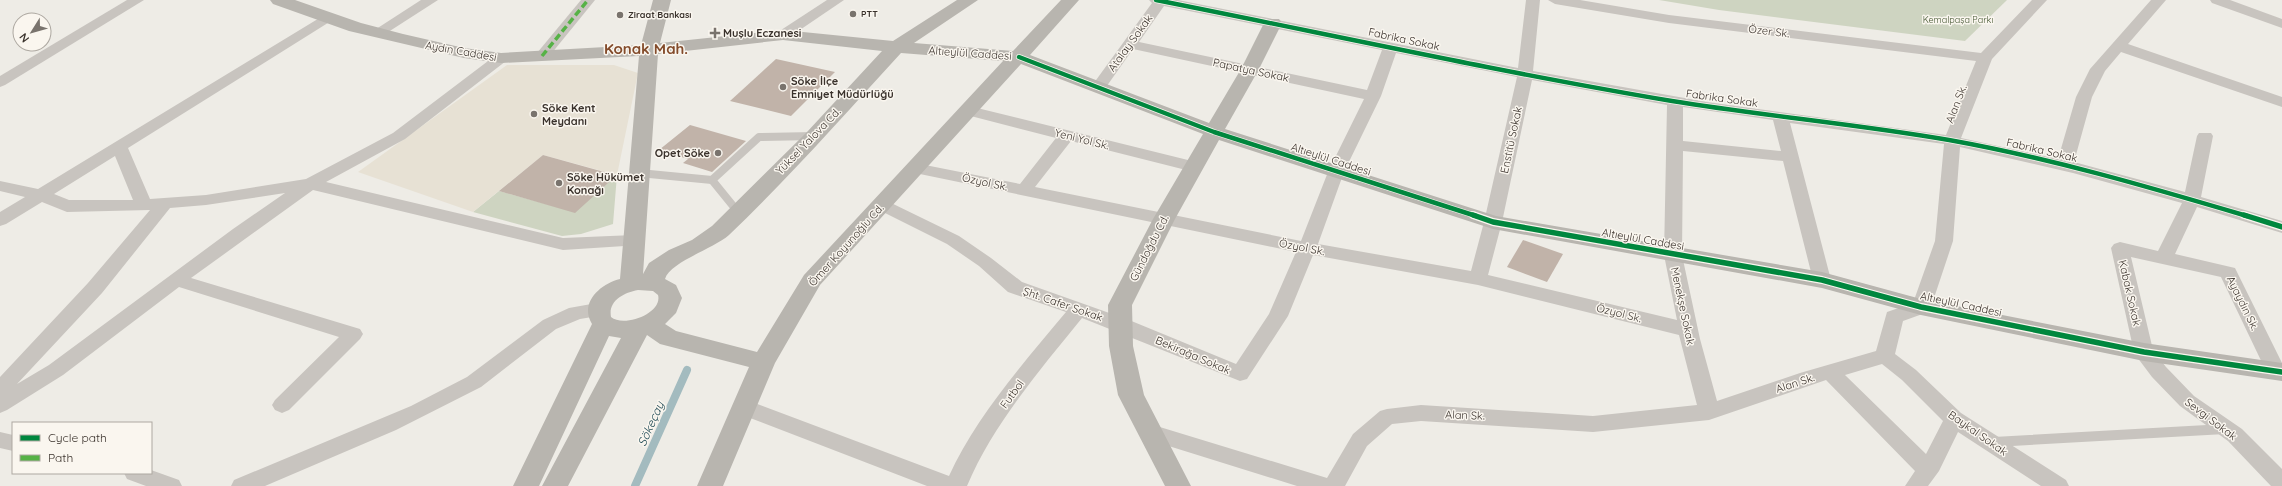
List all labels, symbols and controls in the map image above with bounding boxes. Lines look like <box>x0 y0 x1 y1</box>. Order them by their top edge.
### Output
place label: PTT <box>861 8 878 19</box>
place label: Ziraat Bankası <box>628 9 691 20</box>
marker: PTT <box>848 9 858 19</box>
marker: Ziraat Bankası <box>615 10 625 20</box>
north arrow <box>12 12 52 52</box>
street label: Atalay Sokak <box>1105 12 1155 74</box>
park label: Kemalpaşa Parkı <box>1923 14 1993 25</box>
street label: Özer Sk. <box>1748 22 1790 40</box>
street label: Fabrika Sokak <box>1367 25 1441 53</box>
place label: Muşlu Eczanesi <box>723 26 801 40</box>
marker: Muşlu Eczanesi <box>710 28 720 38</box>
text: N <box>16 31 32 45</box>
street label: Aydın Caddesi <box>424 38 498 64</box>
district label: Konak Mah. <box>604 39 688 58</box>
street label: Altıeylül Caddesi <box>928 43 1012 63</box>
street label: Papatya Sokak <box>1212 55 1290 85</box>
place label: Söke İlçe Emniyet Müdürlüğü <box>791 74 894 101</box>
marker: Söke İlçe Emniyet Müdürlüğü <box>778 82 788 92</box>
street label: Alan Sk. <box>1942 83 1970 125</box>
street label: Fabrika Sokak <box>1685 86 1759 110</box>
place label: Söke Kent Meydanı <box>542 101 596 128</box>
street label: Yüksel Yalova Cd. <box>773 105 844 177</box>
street label: Enstitü Sokak <box>1497 105 1525 175</box>
marker: Söke Kent Meydanı <box>529 109 539 119</box>
street label: Yeni Yol Sk. <box>1053 125 1111 153</box>
street label: Fabrika Sokak <box>2005 135 2079 165</box>
street label: Altıeylül Caddesi <box>1289 139 1373 179</box>
place label: Opet Söke <box>655 146 711 160</box>
marker: Opet Söke <box>713 148 723 158</box>
place label: Söke Hükümet Konağı <box>567 170 644 197</box>
street label: Özyol Sk. <box>961 170 1009 194</box>
marker: Söke Hükümet Konağı <box>554 178 564 188</box>
street label: Ömer Koyunoğlu Cd. <box>805 201 887 289</box>
street label: Gündoğdu Cd. <box>1126 213 1172 283</box>
street label: Altıeylül Caddesi <box>1601 225 1685 253</box>
street label: Özyol Sk. <box>1278 236 1326 258</box>
street label: Kabak Sokak <box>2116 259 2144 328</box>
street label: Menekşe Sokak <box>1668 266 1698 346</box>
street label: Ayaydın Sk. <box>2224 274 2262 332</box>
street label: Şht. Cafer Sokak <box>1021 284 1105 324</box>
street label: Altıeylül Caddesi <box>1919 288 2003 320</box>
street label: Özyol Sk. <box>1595 301 1643 325</box>
street label: Bekirağa Sokak <box>1153 333 1233 377</box>
street label: Alan Sk. <box>1774 370 1816 396</box>
street label: Futbol <box>997 377 1027 411</box>
street label: Sevgi Sokak <box>2182 395 2240 443</box>
water label: Sökeçay <box>634 398 667 448</box>
street label: Alan Sk. <box>1445 407 1485 423</box>
street label: Baykal Sokak <box>1946 407 2011 459</box>
legend <box>12 422 152 474</box>
text: Cycle path <box>48 430 107 445</box>
text: Path <box>48 450 73 465</box>

